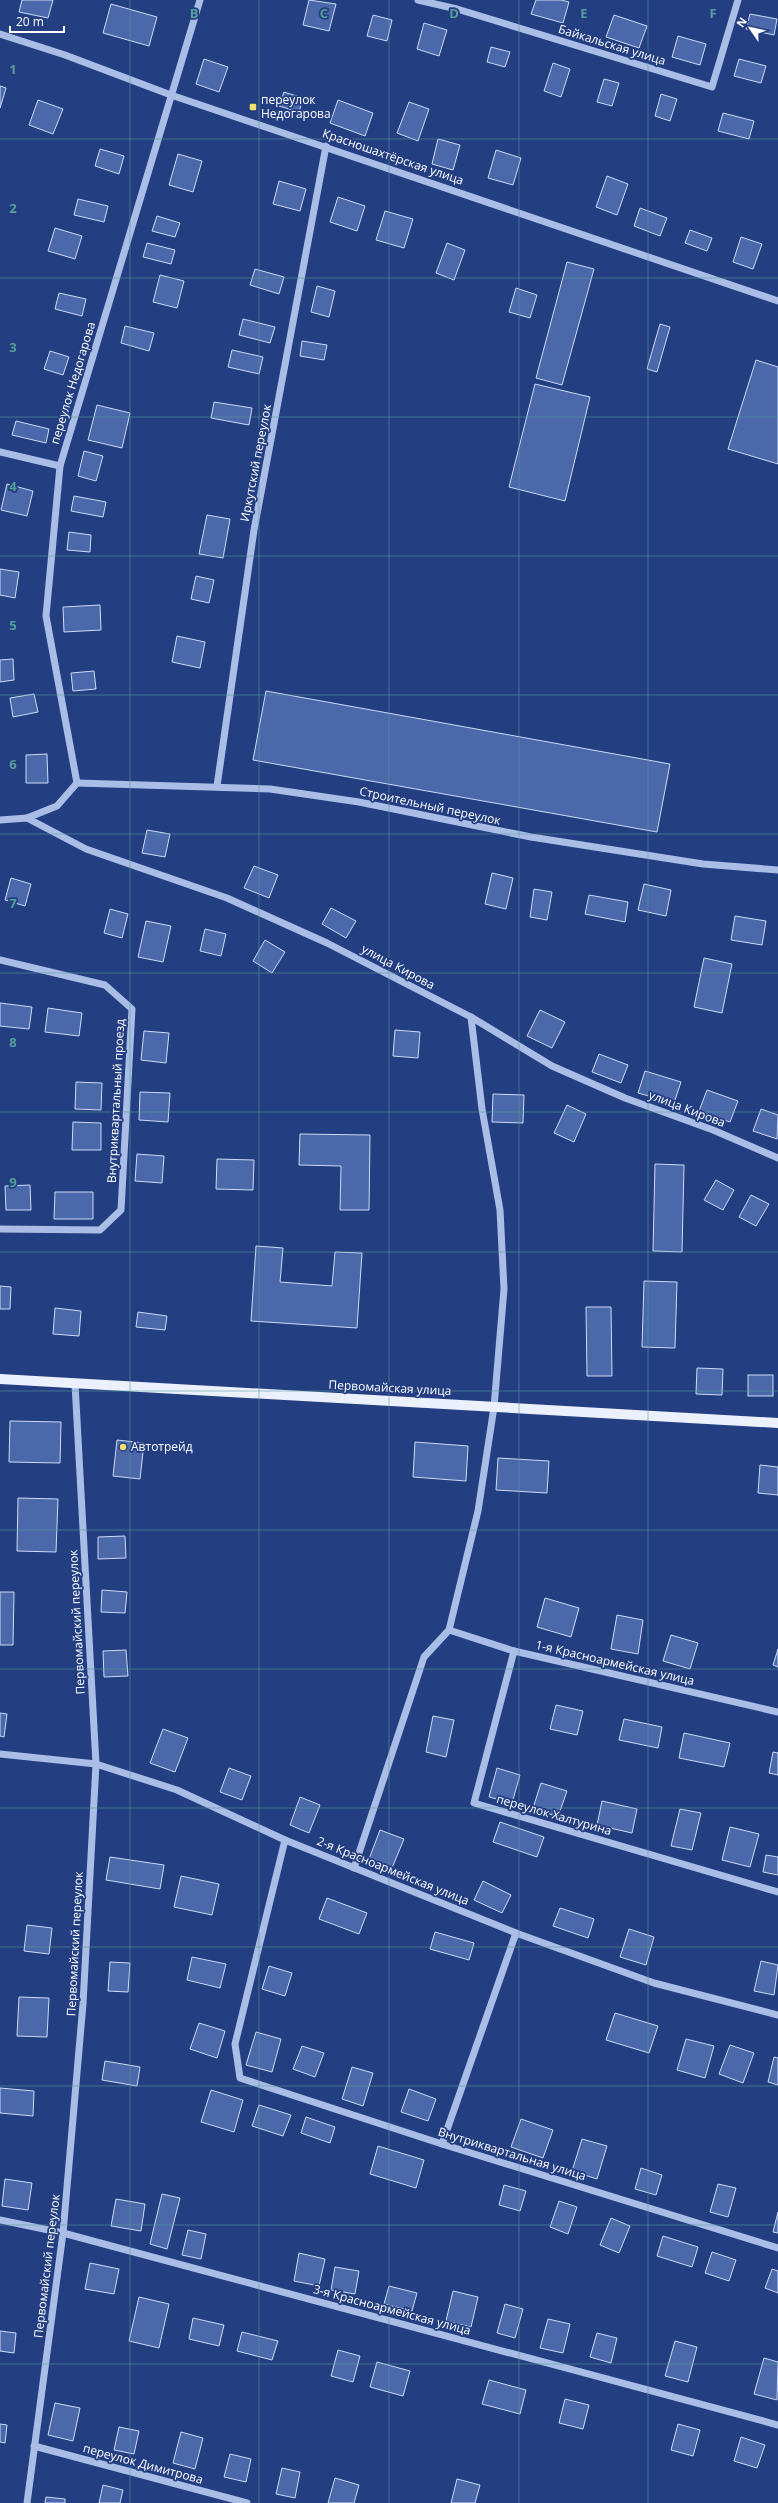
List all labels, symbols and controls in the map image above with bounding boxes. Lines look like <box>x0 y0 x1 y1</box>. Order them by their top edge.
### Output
text: B <box>190 4 199 22</box>
text: C <box>320 4 328 22</box>
text: D <box>449 4 459 22</box>
text: E <box>580 4 588 22</box>
text: F <box>709 4 717 22</box>
scale bar <box>10 8 64 34</box>
north arrow <box>730 8 770 48</box>
text: 20 m <box>16 13 44 30</box>
text: N <box>733 14 750 30</box>
street label: Байкальская улица <box>556 20 668 69</box>
text: 1 <box>9 60 17 78</box>
place label: переулок Недогарова <box>261 91 331 122</box>
marker: переулок Недогарова <box>248 102 258 112</box>
street label: Красношахтёрская улица <box>320 124 466 189</box>
text: 2 <box>9 199 17 217</box>
street label: переулок Недогарова <box>46 319 99 446</box>
text: 3 <box>9 338 17 356</box>
street label: Иркутский переулок <box>236 402 275 523</box>
text: 4 <box>9 477 17 495</box>
text: 5 <box>9 616 17 634</box>
text: 6 <box>9 755 17 773</box>
street label: Строительный переулок <box>358 782 503 829</box>
text: 7 <box>9 894 17 912</box>
street label: улица Кирова <box>359 940 438 993</box>
street label: Внутриквартальный проезд <box>103 1018 128 1183</box>
text: 8 <box>9 1033 17 1051</box>
street label: улица Кирова <box>646 1086 728 1131</box>
text: 9 <box>9 1173 17 1191</box>
street label: Первомайская улица <box>328 1376 452 1399</box>
place label: Автотрейд <box>131 1438 193 1455</box>
marker: Автотрейд <box>118 1442 128 1452</box>
street label: Первомайский переулок <box>64 1548 89 1695</box>
street label: 1-я Красноармейская улица <box>534 1636 696 1689</box>
street label: переулок Халтурина <box>495 1790 614 1839</box>
street label: 2-я Красноармейская улица <box>315 1832 472 1909</box>
street label: Первомайский переулок <box>62 1870 87 2017</box>
street label: Внутриквартальная улица <box>436 2123 588 2184</box>
street label: Первомайский переулок <box>29 2192 64 2339</box>
street label: 3-я Красноармейская улица <box>311 2280 473 2339</box>
street label: переулок Димитрова <box>81 2439 205 2488</box>

